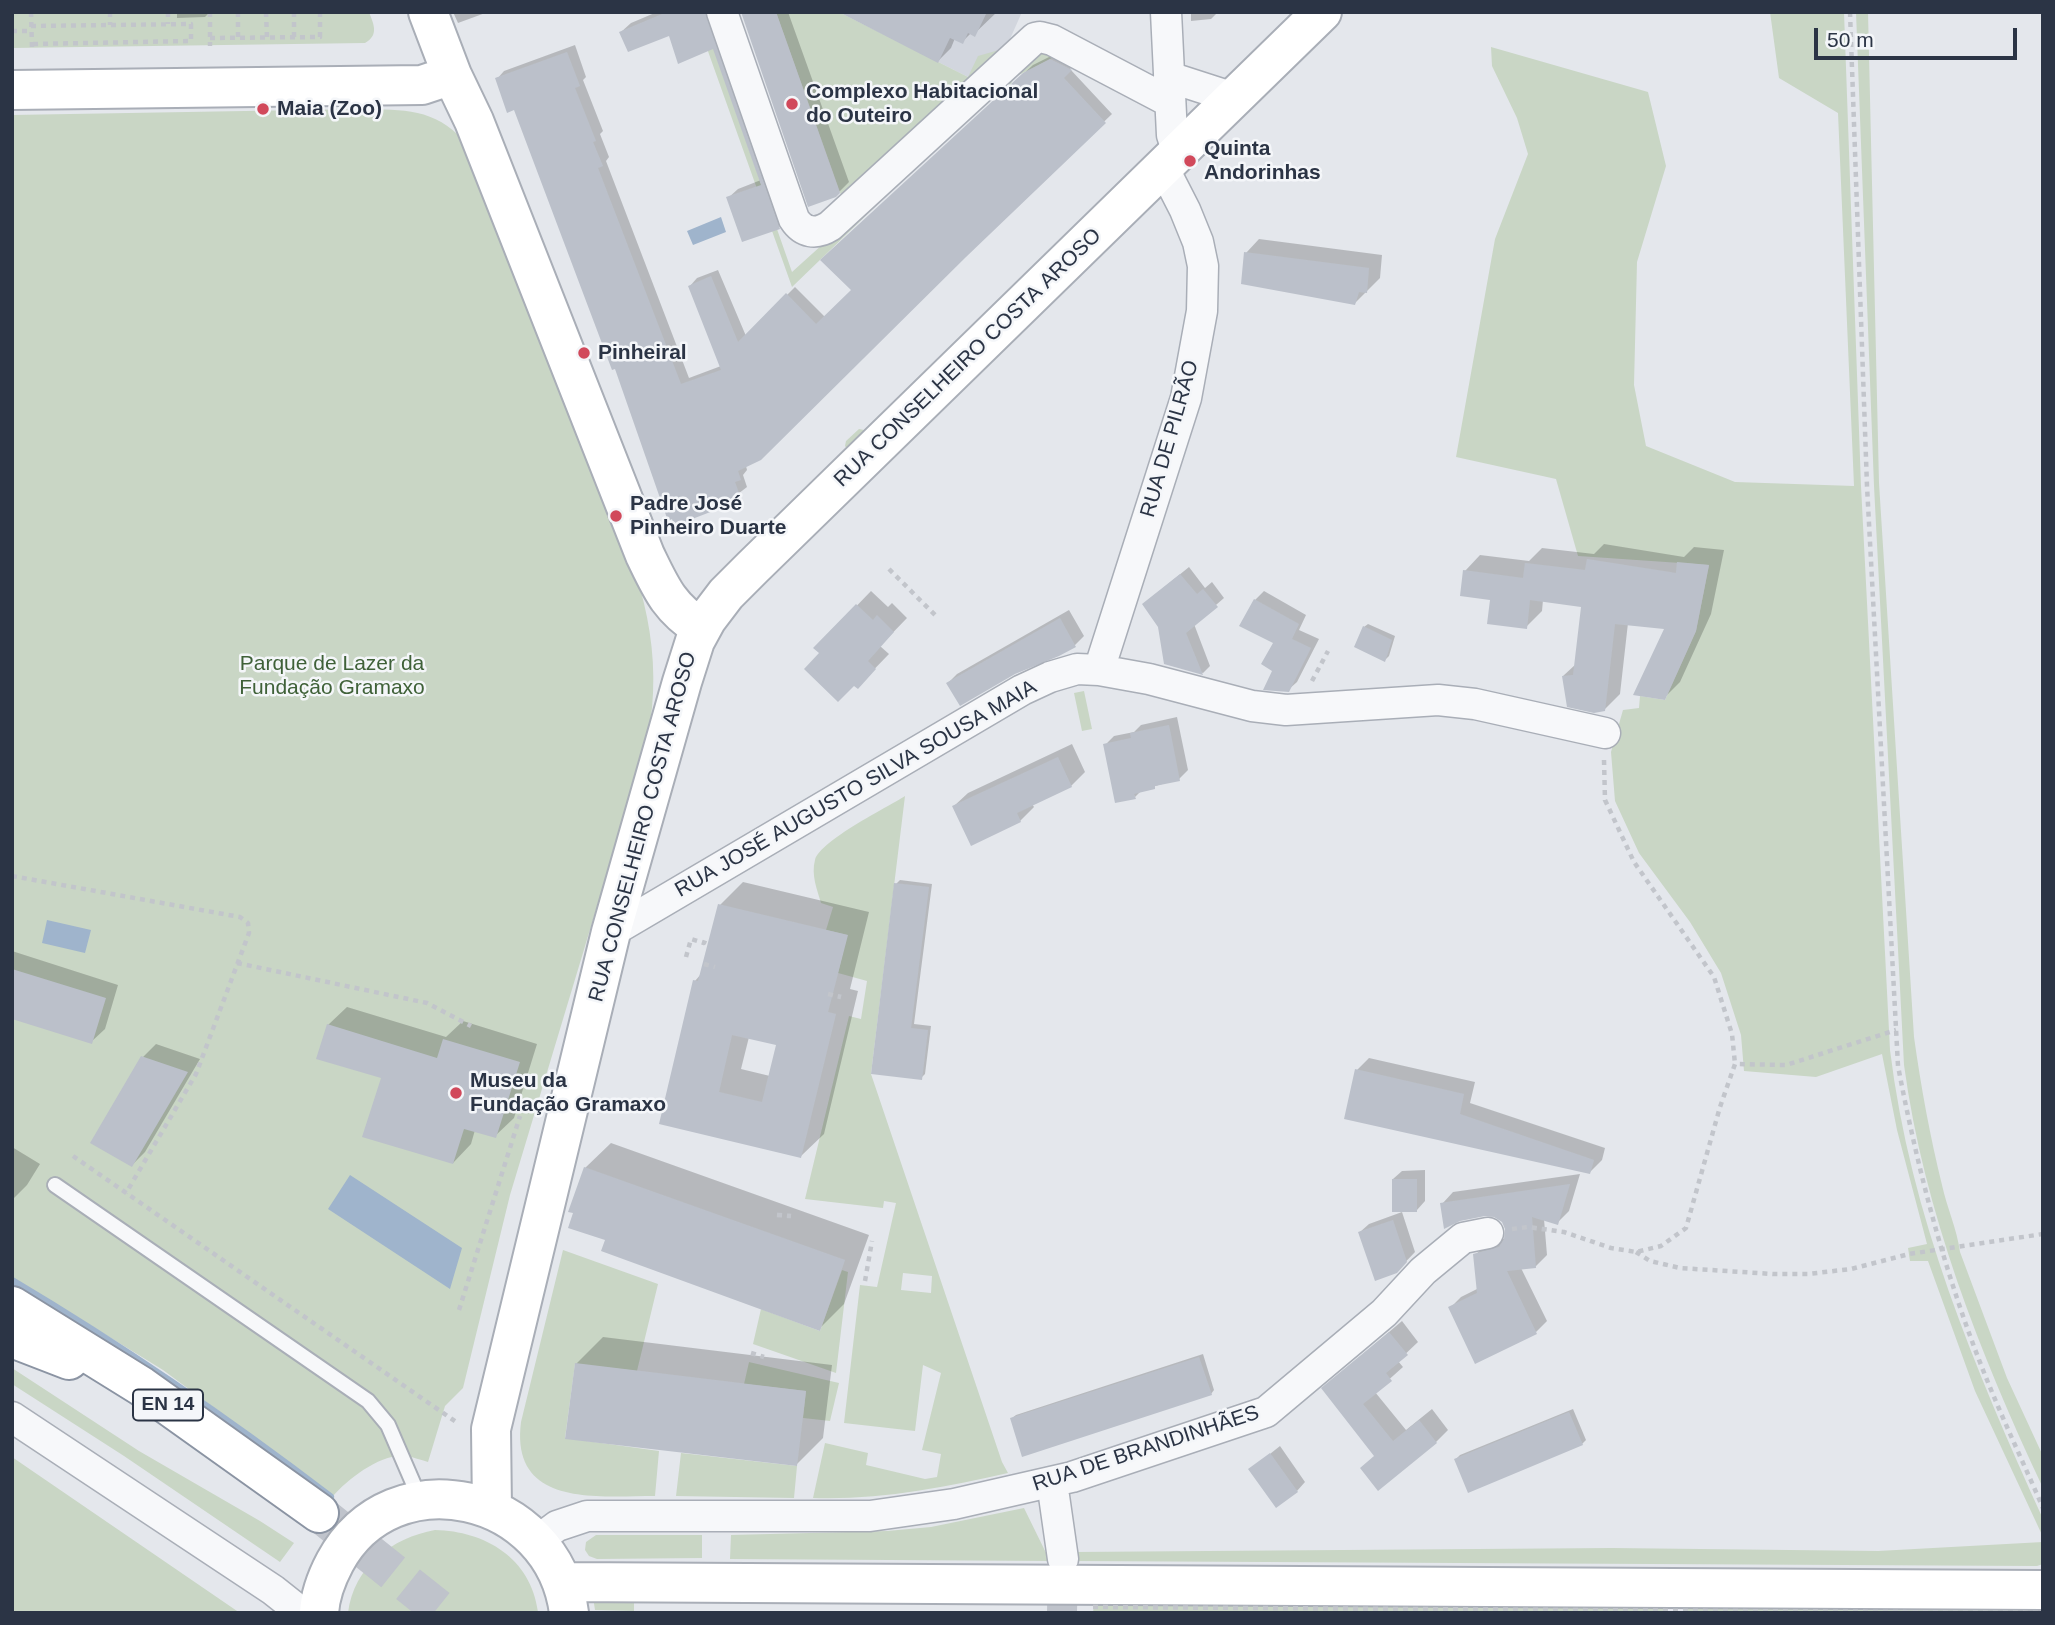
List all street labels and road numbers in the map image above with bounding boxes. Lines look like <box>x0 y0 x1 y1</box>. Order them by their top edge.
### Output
street label: RUA CONSELHEIRO COSTA AROSO <box>829 223 1107 493</box>
street label: RUA DE PILRÃO <box>1136 358 1204 520</box>
street label: RUA CONSELHEIRO COSTA AROSO <box>584 649 702 1005</box>
street label: RUA JOSÉ AUGUSTO SILVA SOUSA MAIA <box>671 675 1041 903</box>
road number: EN 14 <box>133 1390 203 1420</box>
street label: RUA DE BRANDINHÃES <box>1029 1400 1263 1498</box>

